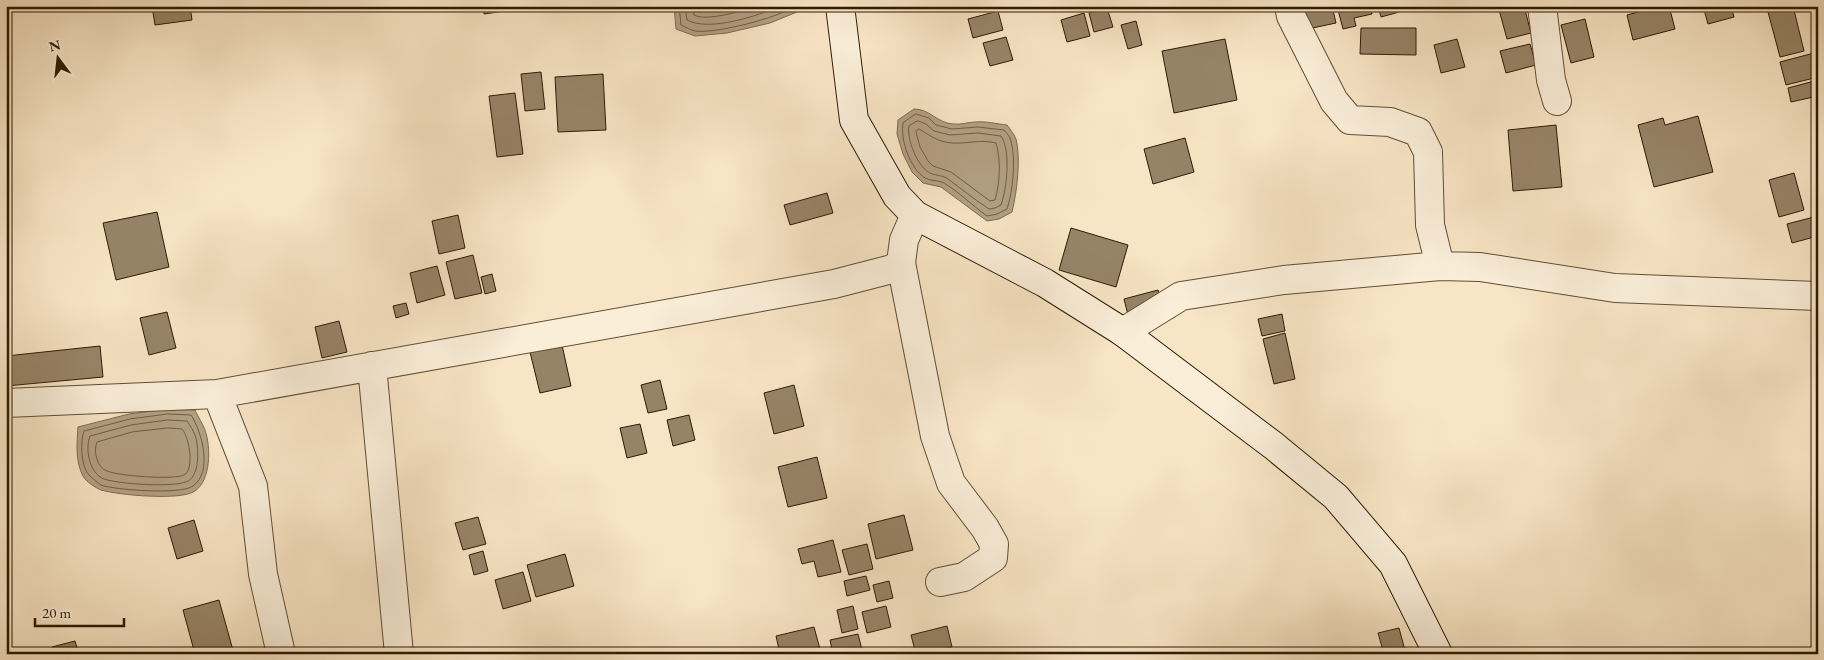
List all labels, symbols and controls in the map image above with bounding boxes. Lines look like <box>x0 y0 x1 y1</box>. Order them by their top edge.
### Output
north arrow <box>32 32 82 82</box>
text: N <box>47 35 63 56</box>
scale bar <box>35 595 124 627</box>
text: 20 m <box>42 603 71 622</box>

